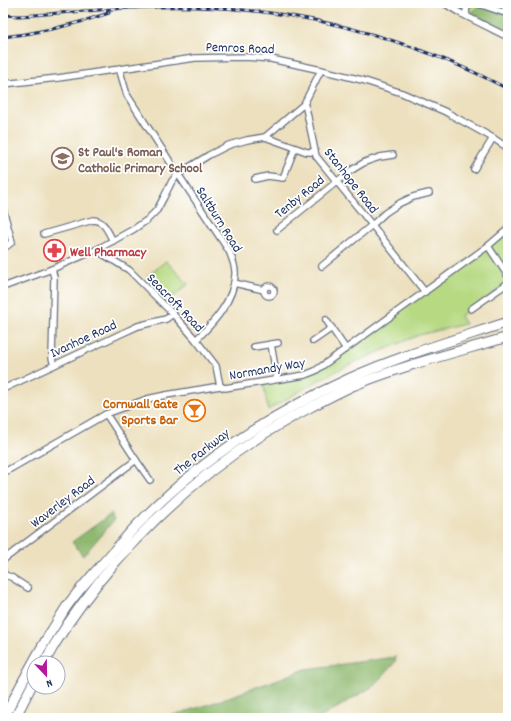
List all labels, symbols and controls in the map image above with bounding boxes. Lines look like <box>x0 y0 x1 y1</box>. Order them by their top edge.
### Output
street label: Pemros Road <box>205 38 275 60</box>
place label: St Paul's Roman Catholic Primary School <box>78 143 203 179</box>
street label: Stanhope Road <box>318 144 383 219</box>
school or university icon: St Paul's Roman Catholic Primary School <box>49 146 75 172</box>
street label: Tenby Road <box>271 171 330 224</box>
street label: Saltburn Road <box>190 183 246 257</box>
pharmacy icon: Well Pharmacy <box>42 238 68 264</box>
place label: Well Pharmacy <box>70 243 147 263</box>
street label: Seacroft Road <box>141 269 208 337</box>
street label: Ivanhoe Road <box>47 316 120 364</box>
street label: Normandy Way <box>228 353 307 386</box>
place label: Cornwall Gate Sports Bar <box>103 395 179 431</box>
bar icon: Cornwall Gate Sports Bar <box>181 398 207 424</box>
street label: The Parkway <box>170 424 235 481</box>
street label: Waverley Road <box>27 472 100 534</box>
north arrow <box>26 655 66 695</box>
text: N <box>43 674 55 691</box>

